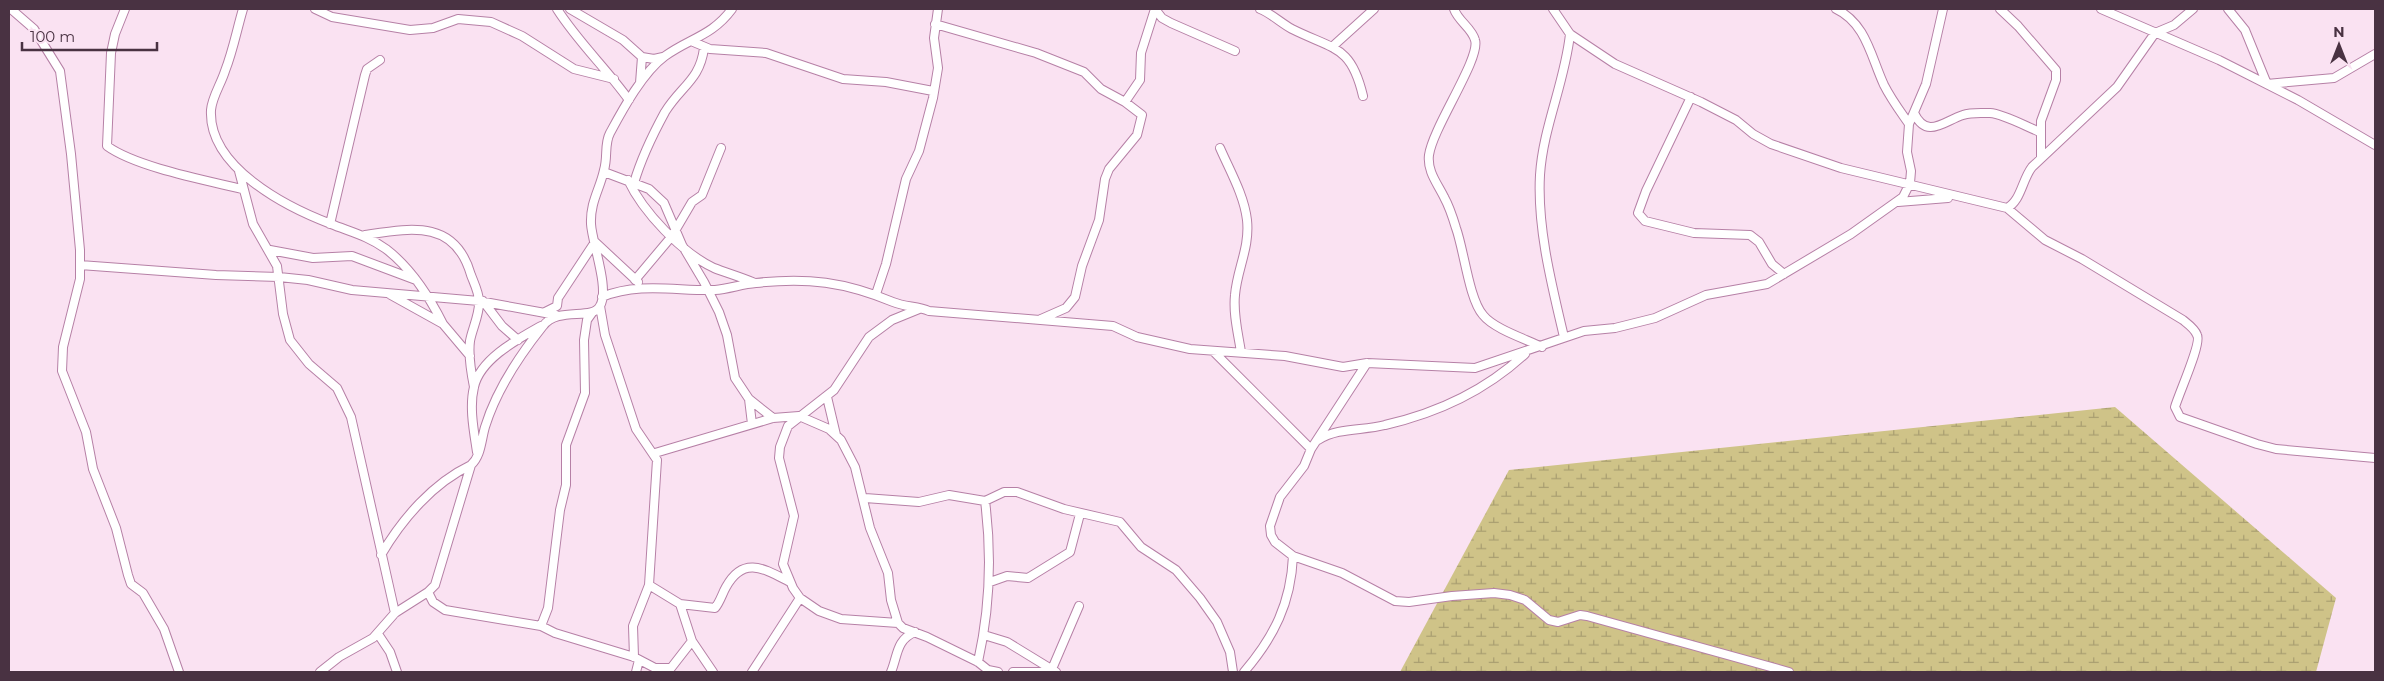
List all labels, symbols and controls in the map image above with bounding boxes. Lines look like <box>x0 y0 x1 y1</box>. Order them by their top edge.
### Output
scale bar <box>22 20 158 52</box>
north arrow <box>2314 20 2364 70</box>
text: N <box>2333 23 2345 41</box>
text: 100 m <box>30 27 75 46</box>

